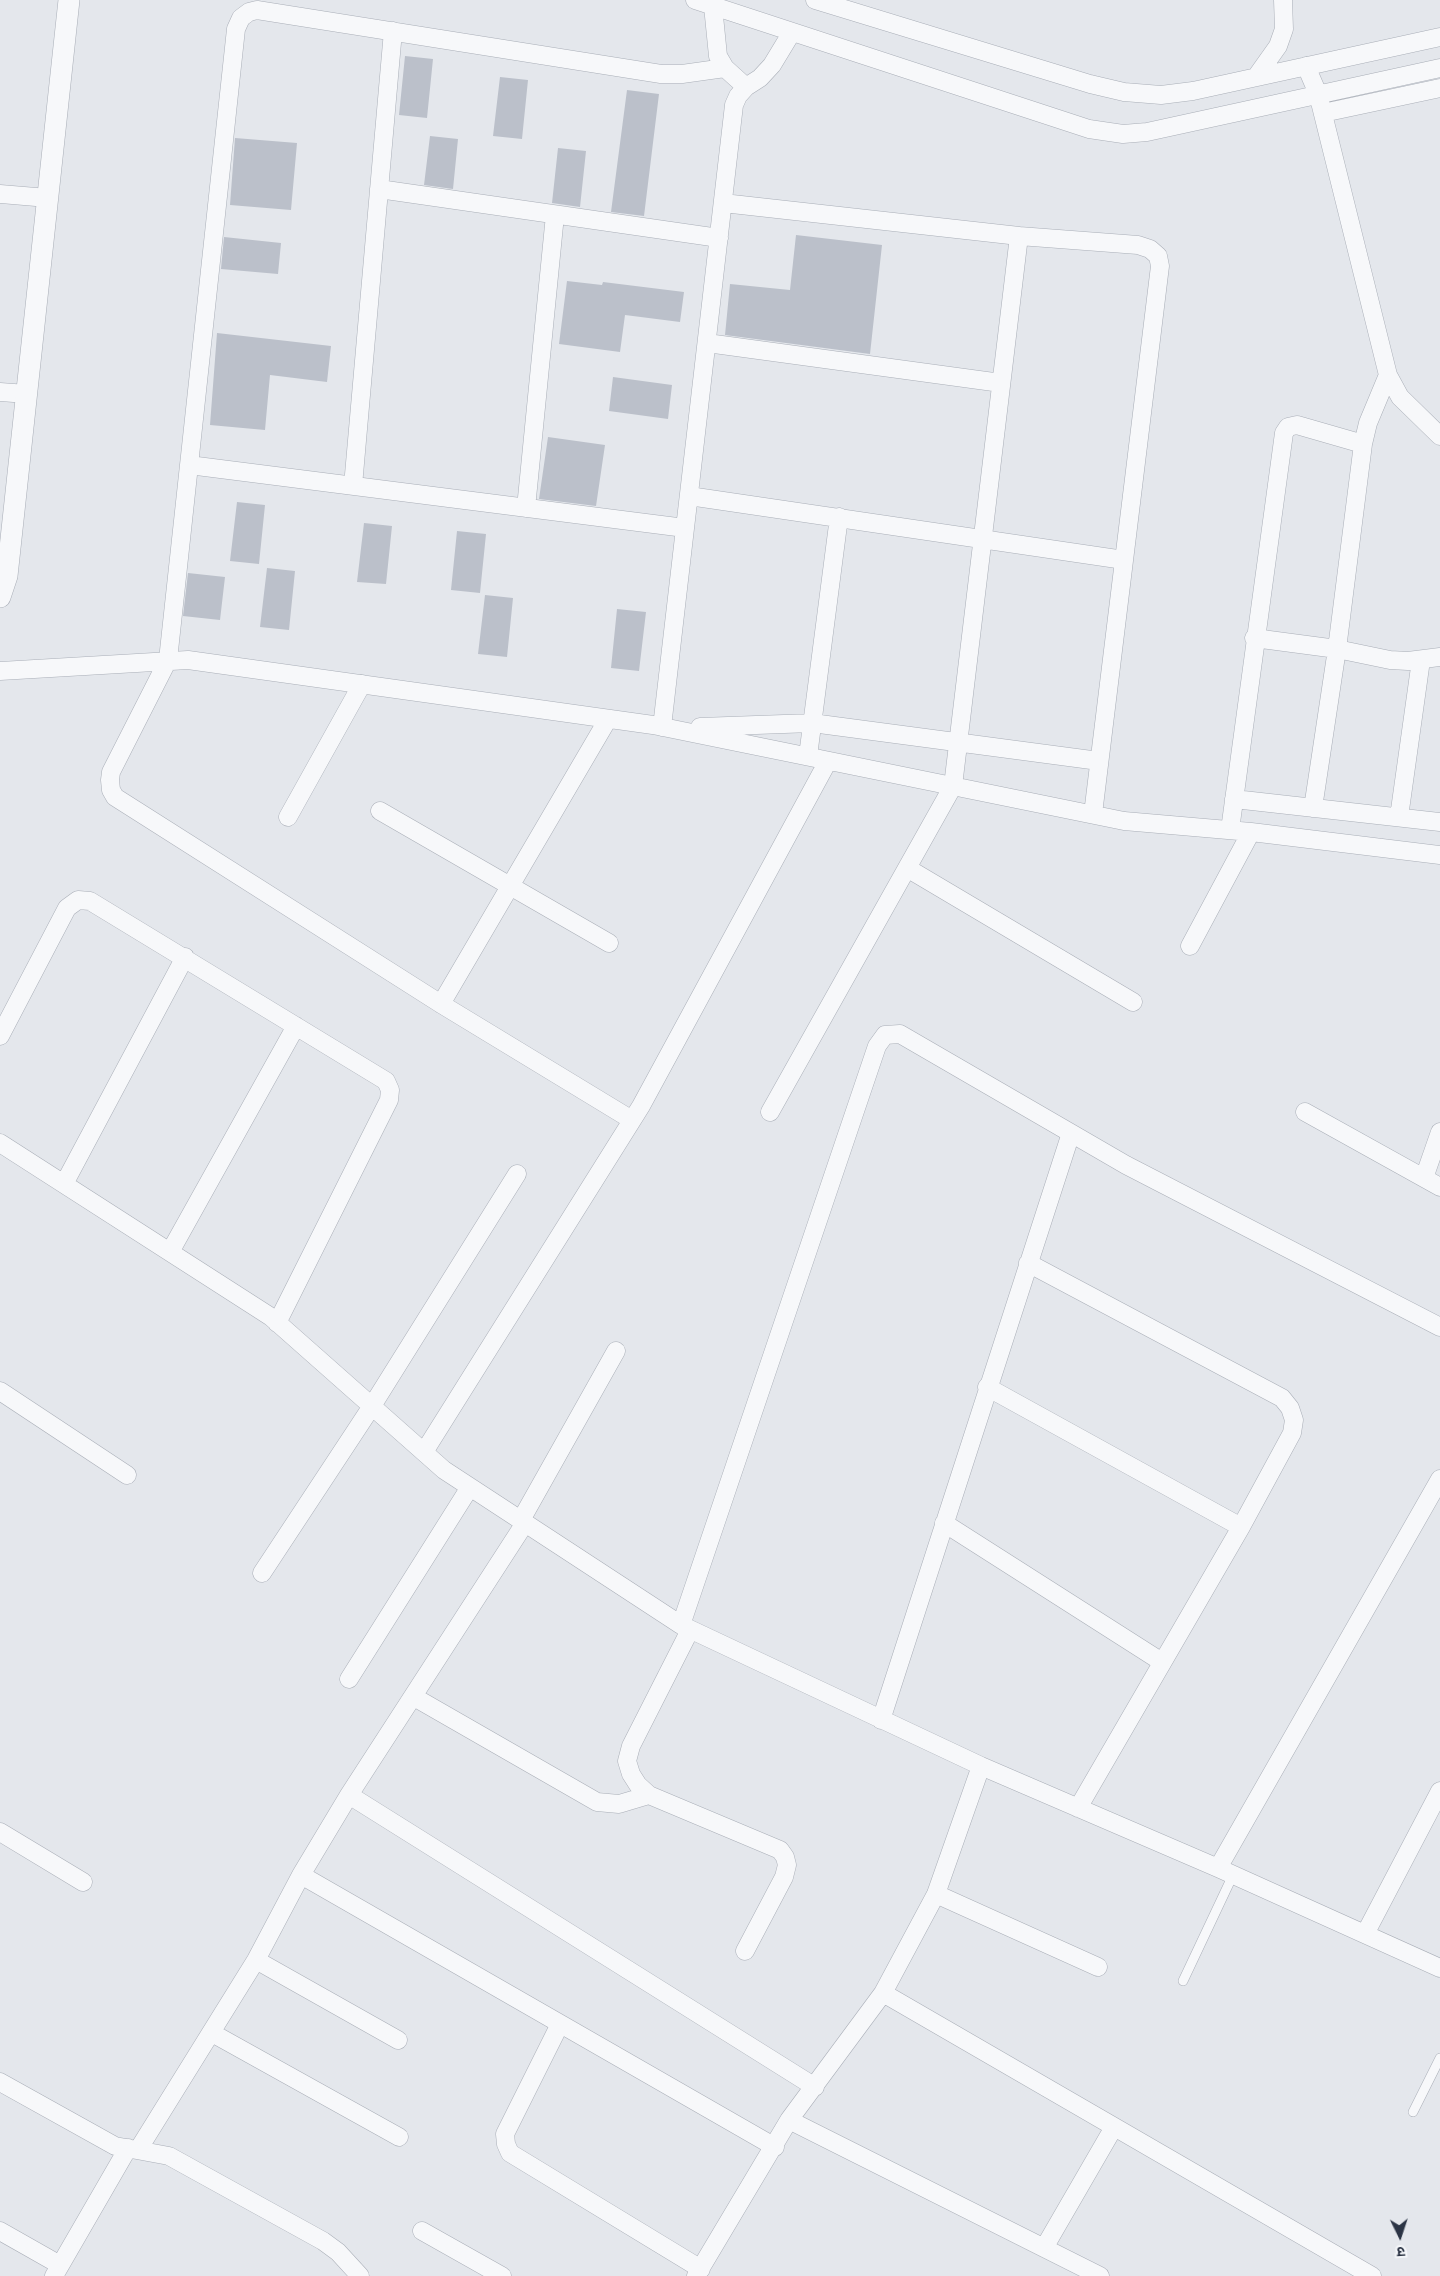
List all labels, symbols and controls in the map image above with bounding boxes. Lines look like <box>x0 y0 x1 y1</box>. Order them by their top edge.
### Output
north arrow <box>1375 2211 1425 2261</box>
text: उ <box>1396 2241 1406 2261</box>

